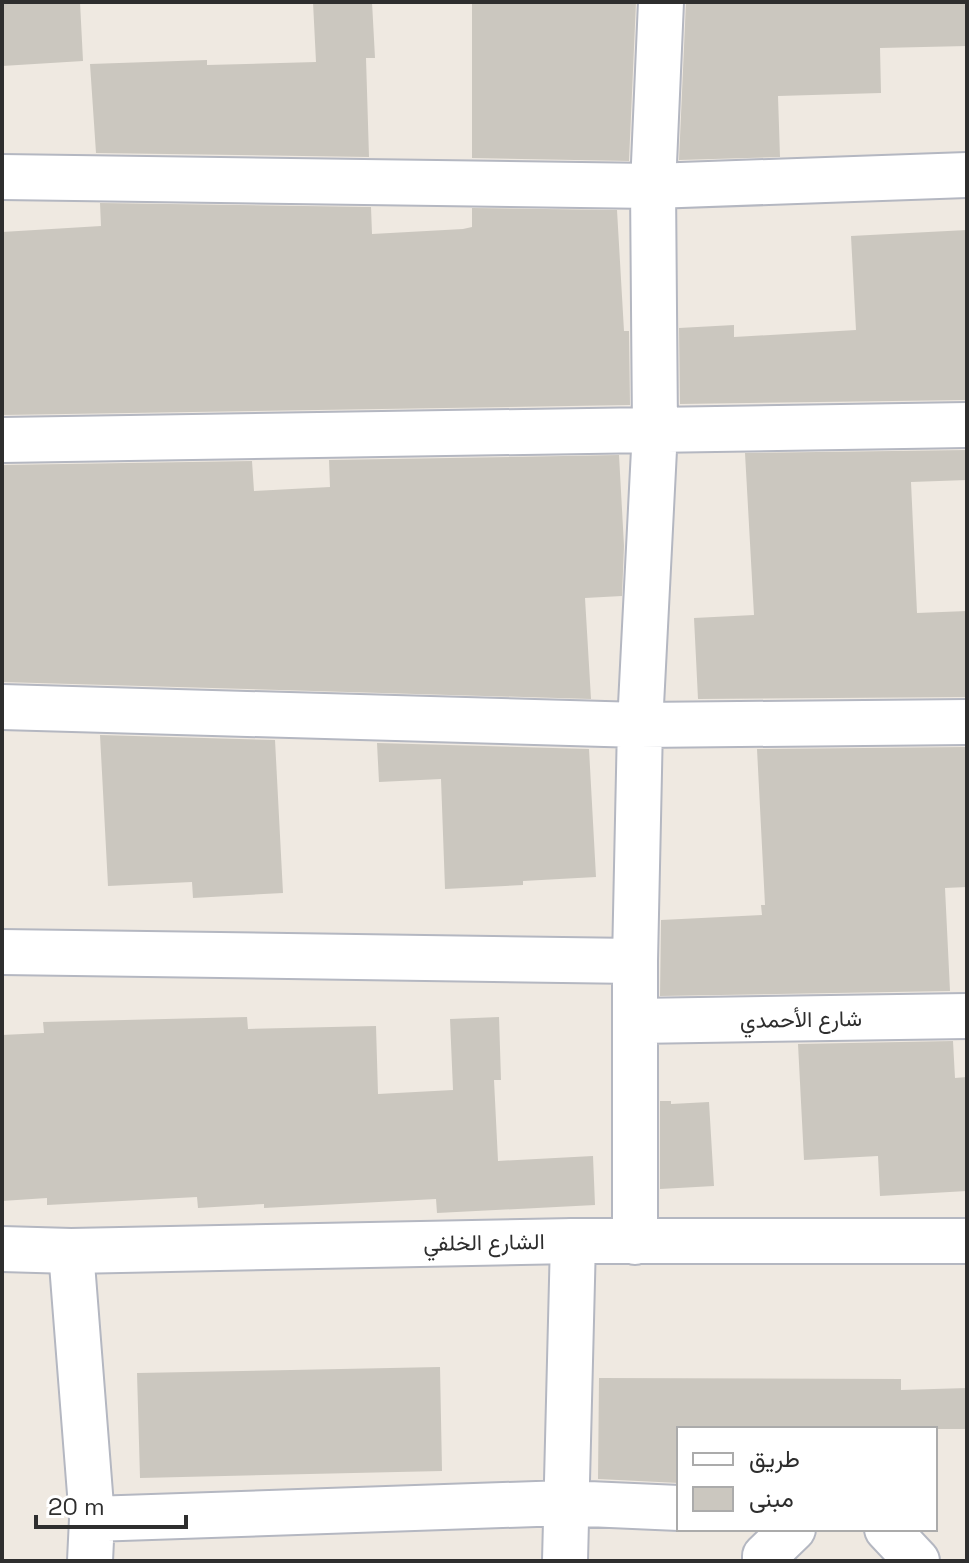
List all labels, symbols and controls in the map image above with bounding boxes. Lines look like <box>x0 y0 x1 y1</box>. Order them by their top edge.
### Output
street label: شارع الأحمدي <box>740 1004 862 1039</box>
street label: الشارع الخلفي <box>423 1227 545 1262</box>
legend <box>677 1427 937 1531</box>
text: طريق <box>749 1443 800 1474</box>
scale bar <box>36 1479 186 1529</box>
text: مبنى <box>749 1483 794 1514</box>
text: 20 m <box>48 1491 105 1522</box>

